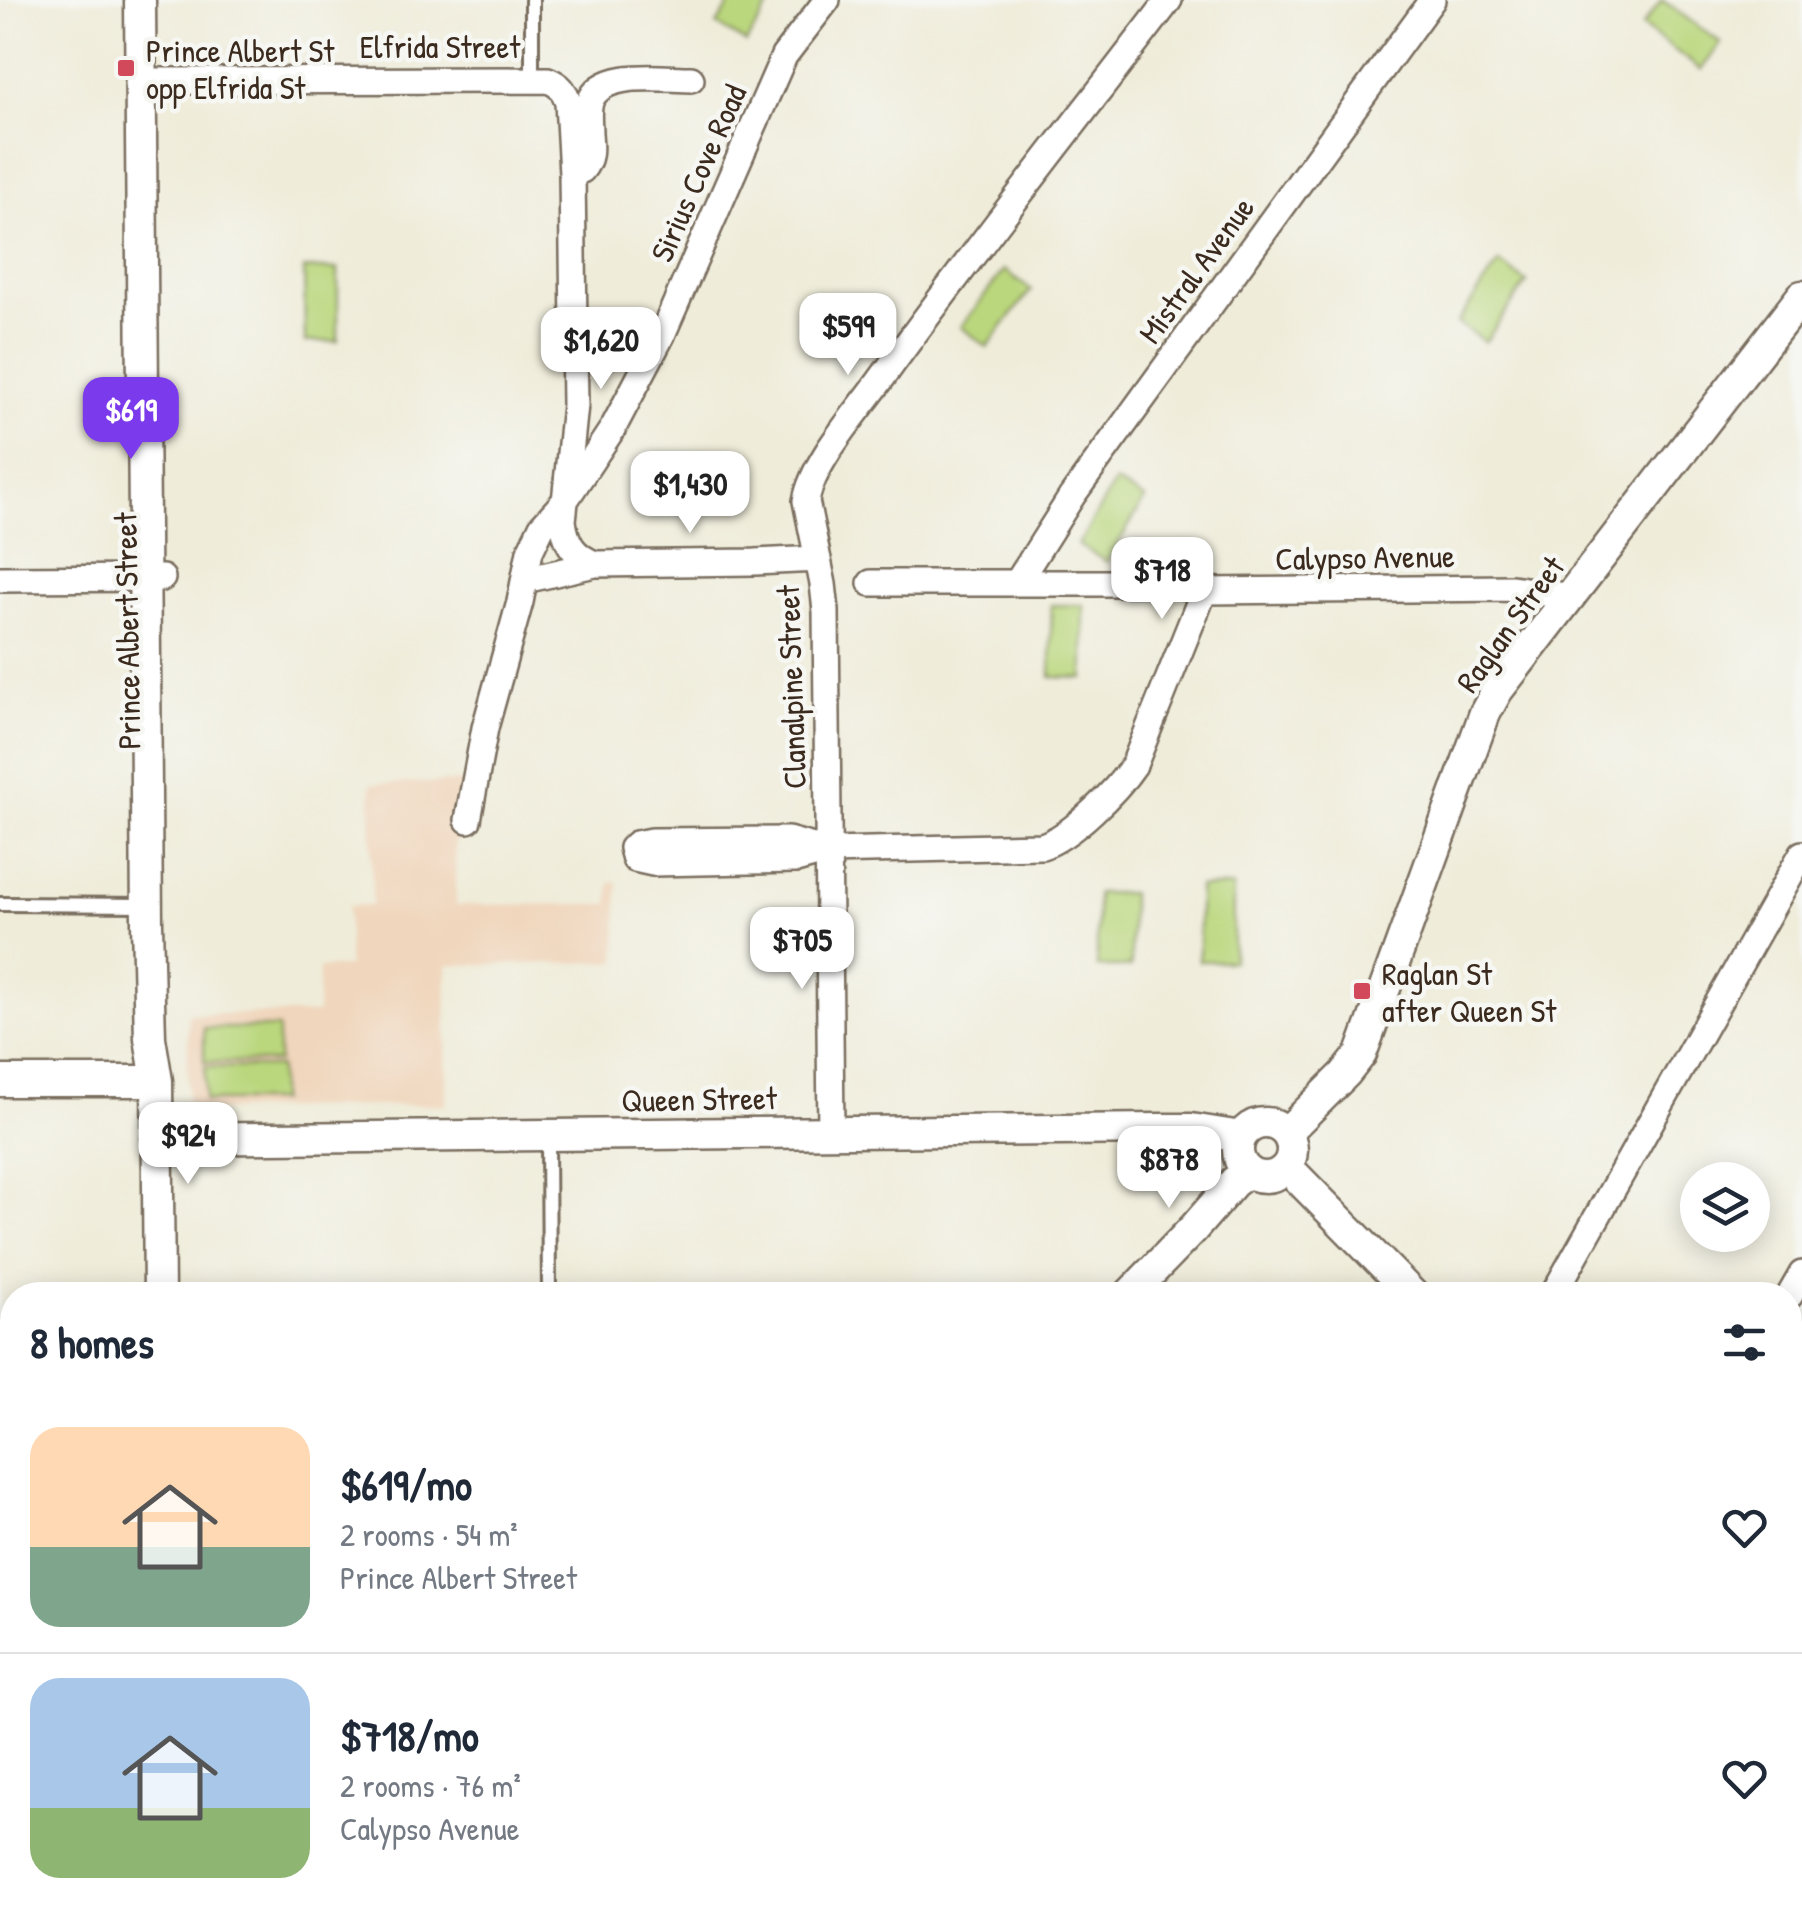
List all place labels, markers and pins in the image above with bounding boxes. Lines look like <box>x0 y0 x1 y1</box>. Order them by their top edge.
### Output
place label: Prince Albert St opp Elfrida St <box>146 29 335 109</box>
marker: Prince Albert St opp Elfrida St <box>115 57 137 79</box>
pin: $599 <box>789 293 907 378</box>
pin: $1,620 <box>520 307 682 392</box>
pin: $619 <box>72 377 190 462</box>
pin: $1,430 <box>609 451 771 536</box>
pin: $718 <box>1103 537 1221 622</box>
pin: $705 <box>743 907 861 992</box>
place label: Raglan St after Queen St <box>1382 952 1557 1032</box>
marker: Raglan St after Queen St <box>1351 980 1373 1002</box>
pin: $924 <box>129 1102 247 1187</box>
pin: $878 <box>1110 1126 1228 1211</box>

